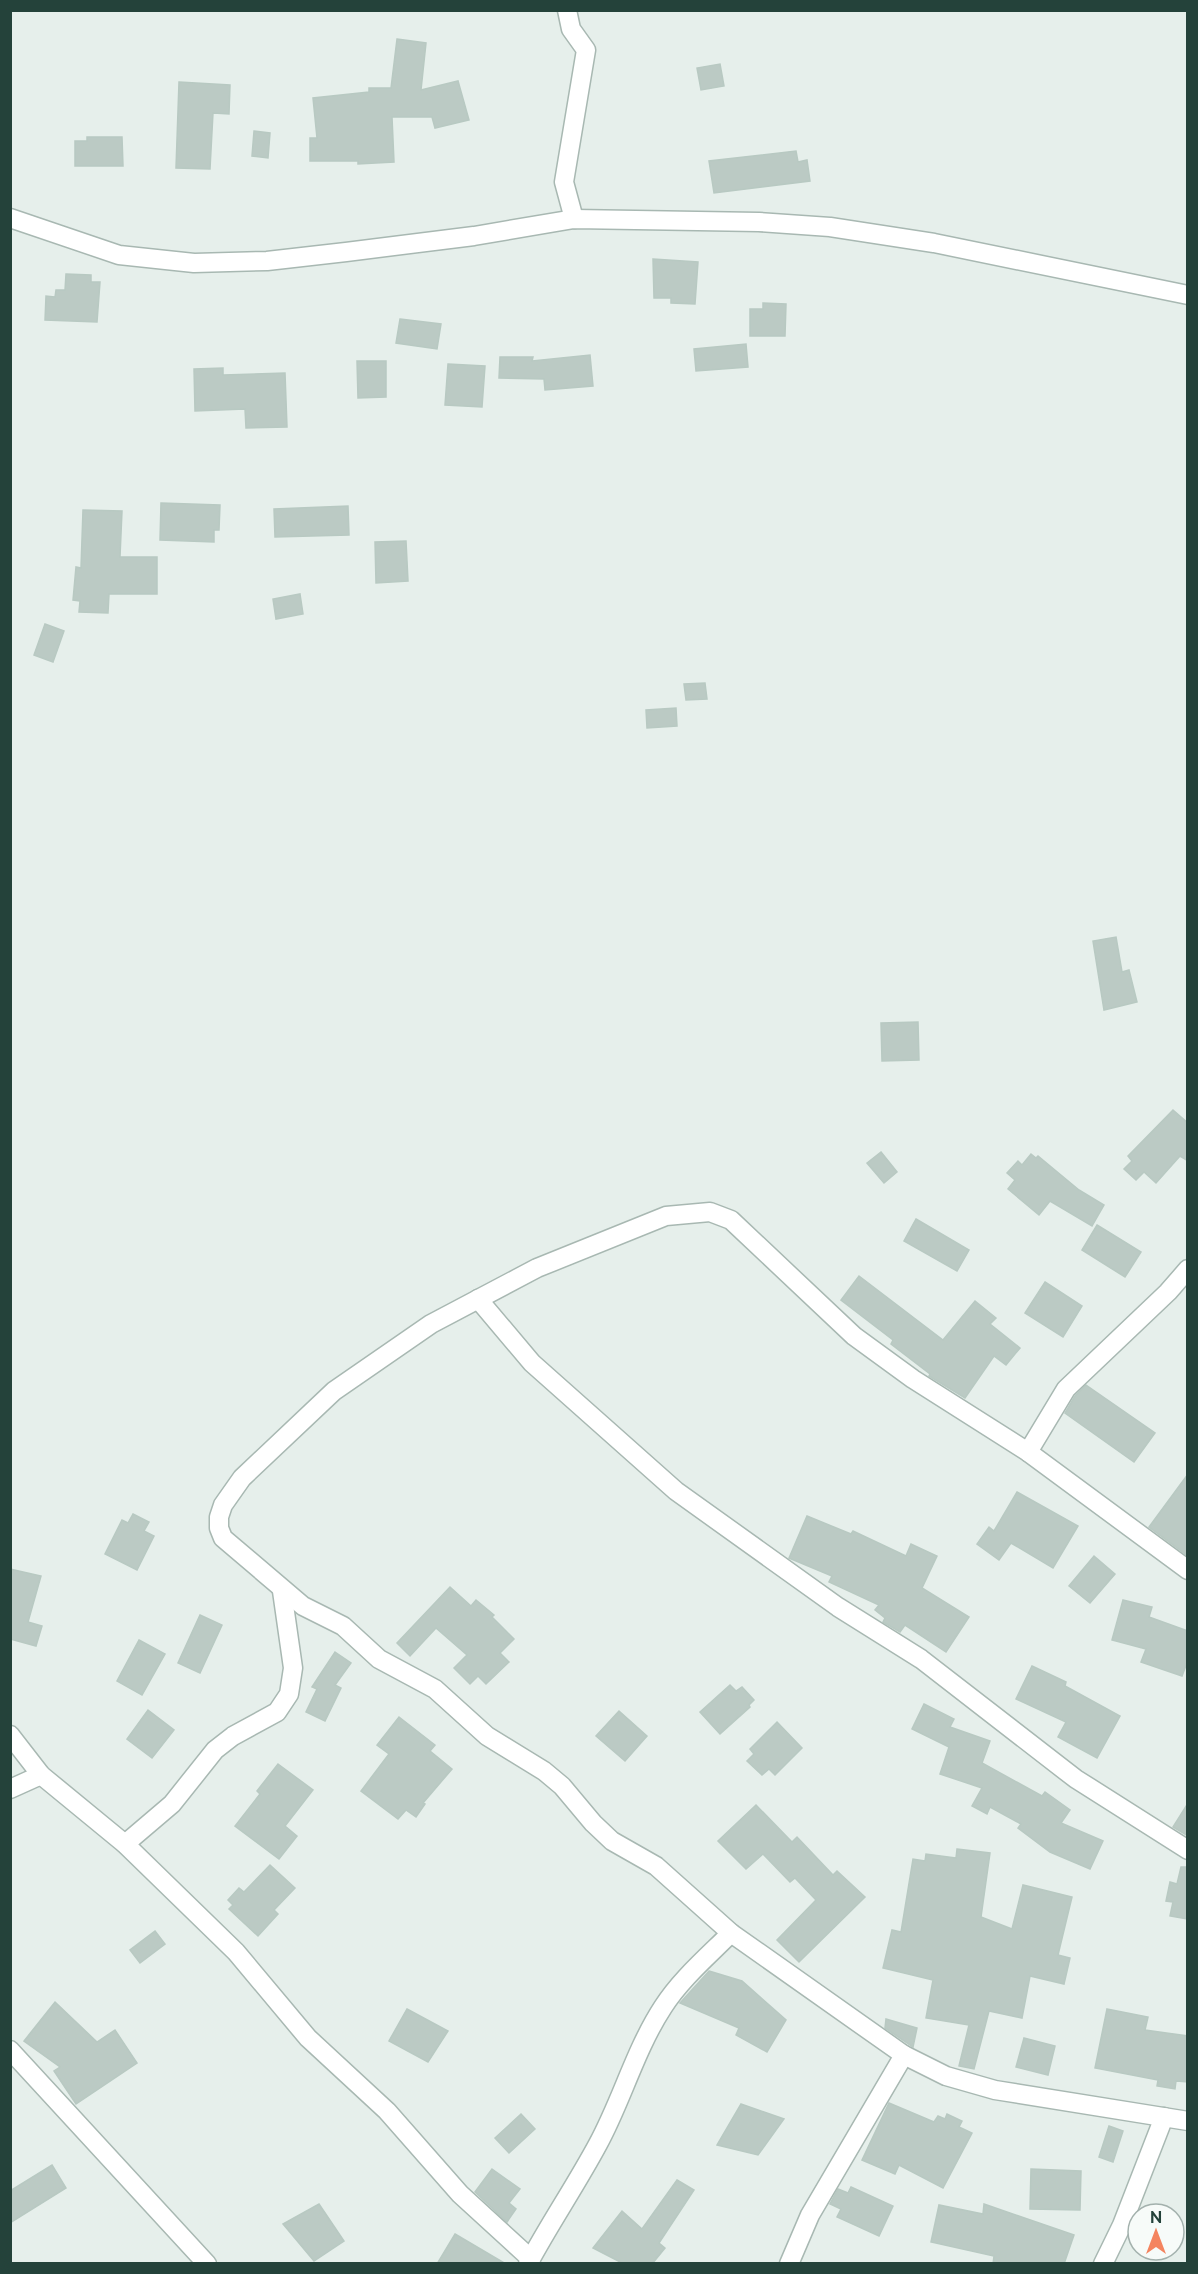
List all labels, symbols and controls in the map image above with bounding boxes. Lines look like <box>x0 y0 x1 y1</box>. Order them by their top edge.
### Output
north arrow <box>1126 2202 1186 2262</box>
text: N <box>1150 2208 1162 2227</box>

